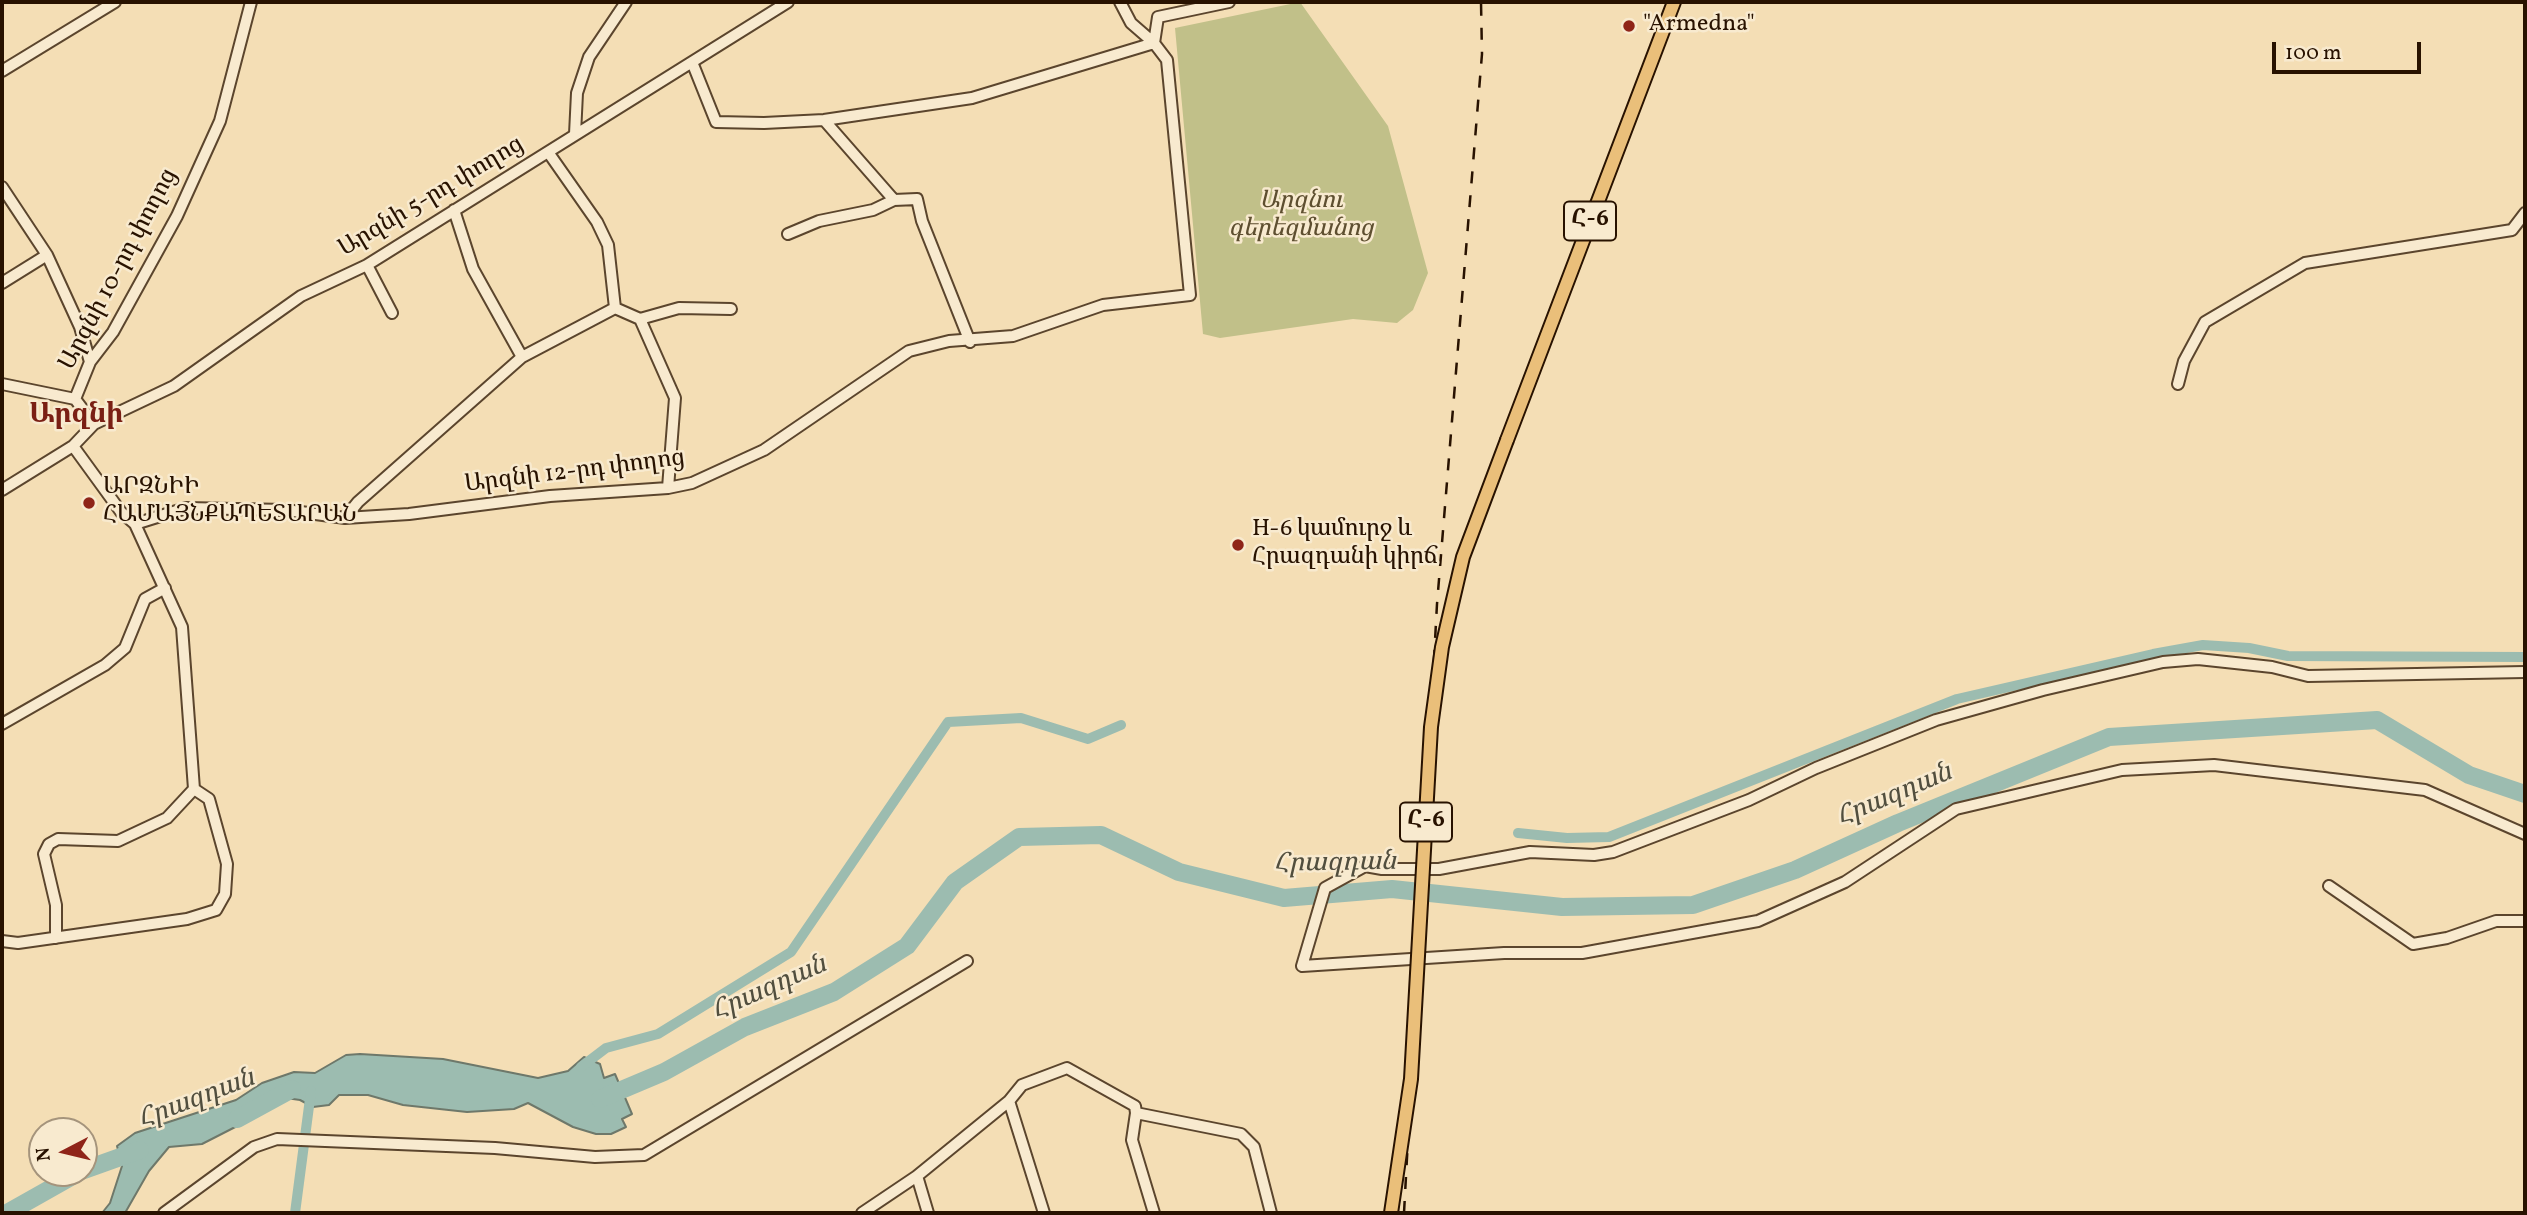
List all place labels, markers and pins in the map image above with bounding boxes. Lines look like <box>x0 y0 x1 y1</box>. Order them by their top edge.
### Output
place label: "Armedna" <box>1643 12 1755 40</box>
marker: "Armedna" <box>1621 18 1637 34</box>
place label: ԱՐԶՆԻԻ ՀԱՄԱՅՆՔԱՊԵՏԱՐԱՆ <box>103 475 357 531</box>
marker: ԱՐԶՆԻԻ ՀԱՄԱՅՆՔԱՊԵՏԱՐԱՆ <box>81 495 97 511</box>
place label: H-6 կամուրջ և Հրազդանի կիրճ <box>1252 517 1437 573</box>
marker: H-6 կամուրջ և Հրազդանի կիրճ <box>1230 537 1246 553</box>

